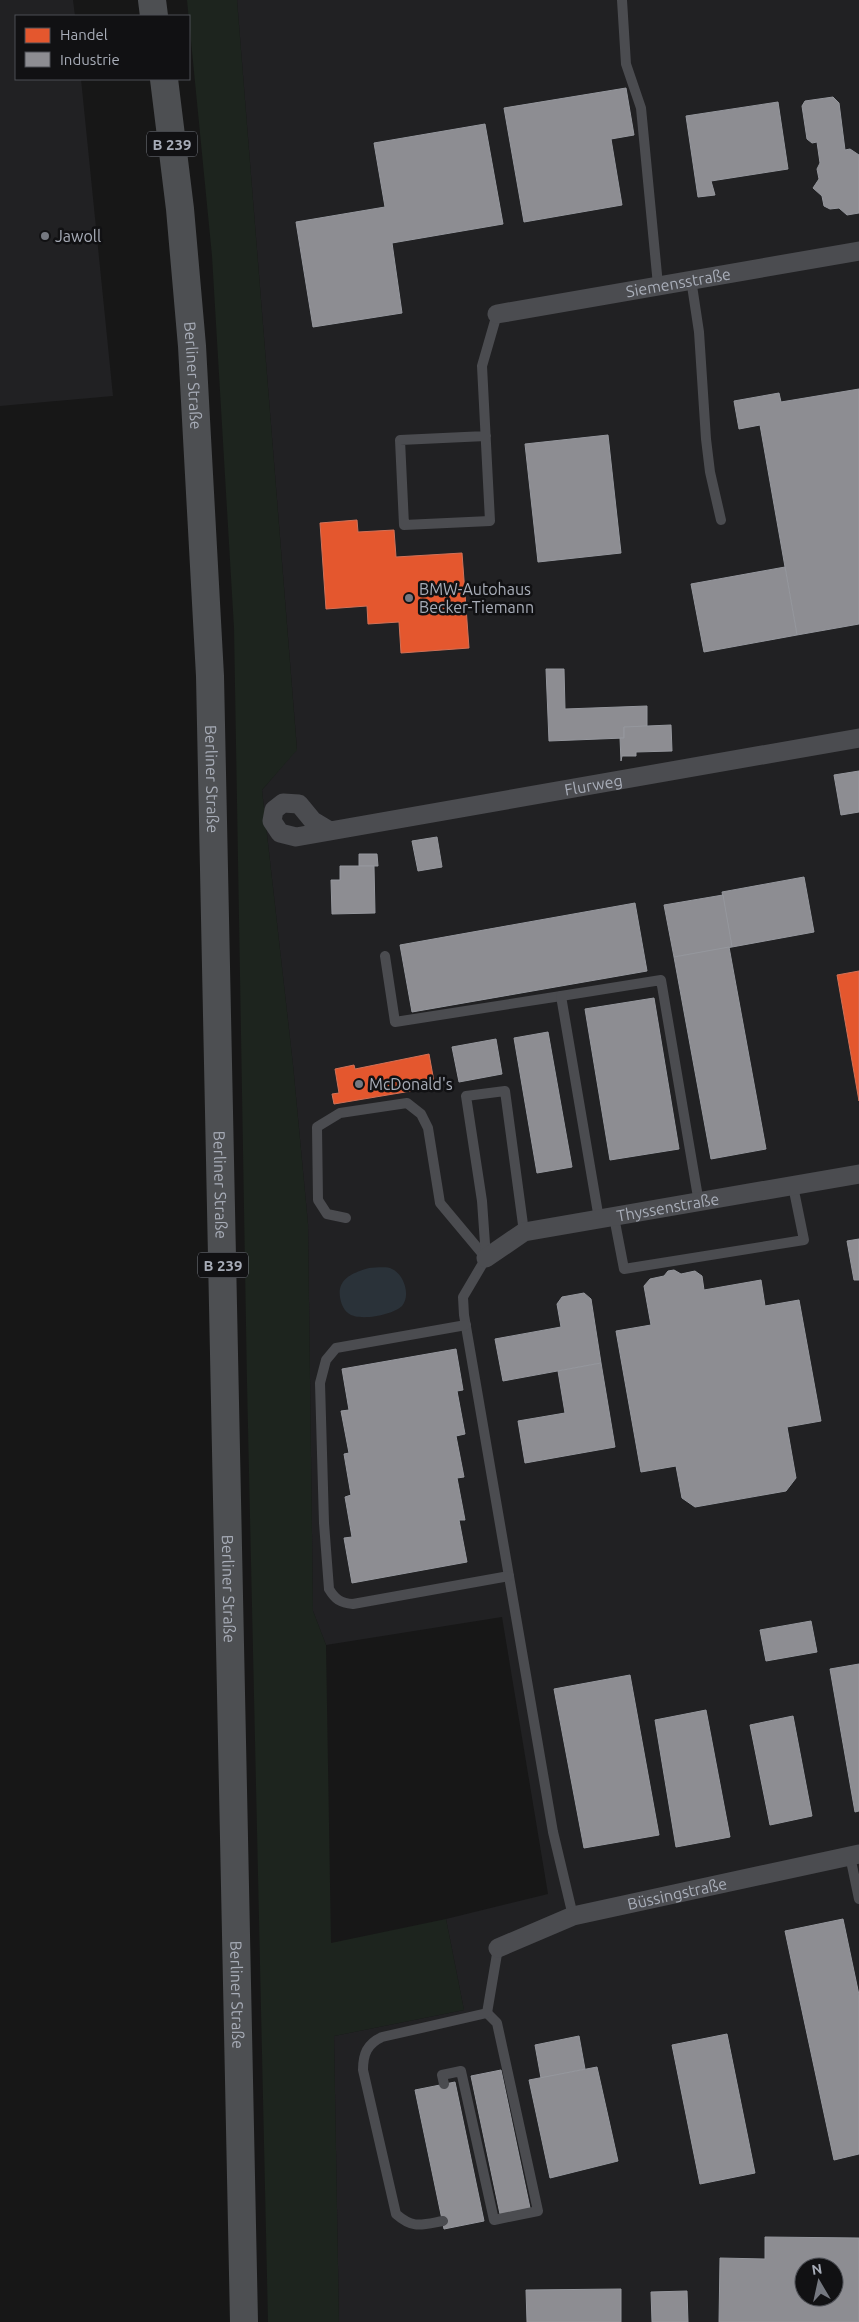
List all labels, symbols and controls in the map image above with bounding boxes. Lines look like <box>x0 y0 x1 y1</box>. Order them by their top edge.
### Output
legend <box>15 15 190 80</box>
text: Handel <box>60 26 108 43</box>
text: Industrie <box>60 51 120 68</box>
road number: B 239 <box>147 132 197 156</box>
place label: Jawoll <box>55 227 101 245</box>
marker: Jawoll <box>39 230 51 242</box>
street label: Siemensstraße <box>625 265 732 300</box>
street label: Berliner Straße <box>181 321 206 430</box>
place label: BMW-Autohaus Becker-Tiemann <box>419 580 534 616</box>
marker: BMW-Autohaus Becker-Tiemann <box>403 592 415 604</box>
street label: Berliner Straße <box>202 725 222 833</box>
street label: Flurweg <box>563 771 624 799</box>
place label: McDonald's <box>369 1075 453 1093</box>
marker: McDonald's <box>353 1078 365 1090</box>
street label: Berliner Straße <box>210 1131 231 1239</box>
street label: Thyssenstraße <box>615 1189 720 1225</box>
road number: B 239 <box>198 1252 248 1278</box>
street label: Berliner Straße <box>219 1534 239 1643</box>
street label: Büssingstraße <box>626 1874 729 1913</box>
street label: Berliner Straße <box>227 1940 247 2049</box>
north arrow <box>794 2257 844 2307</box>
text: N <box>811 2260 823 2278</box>

